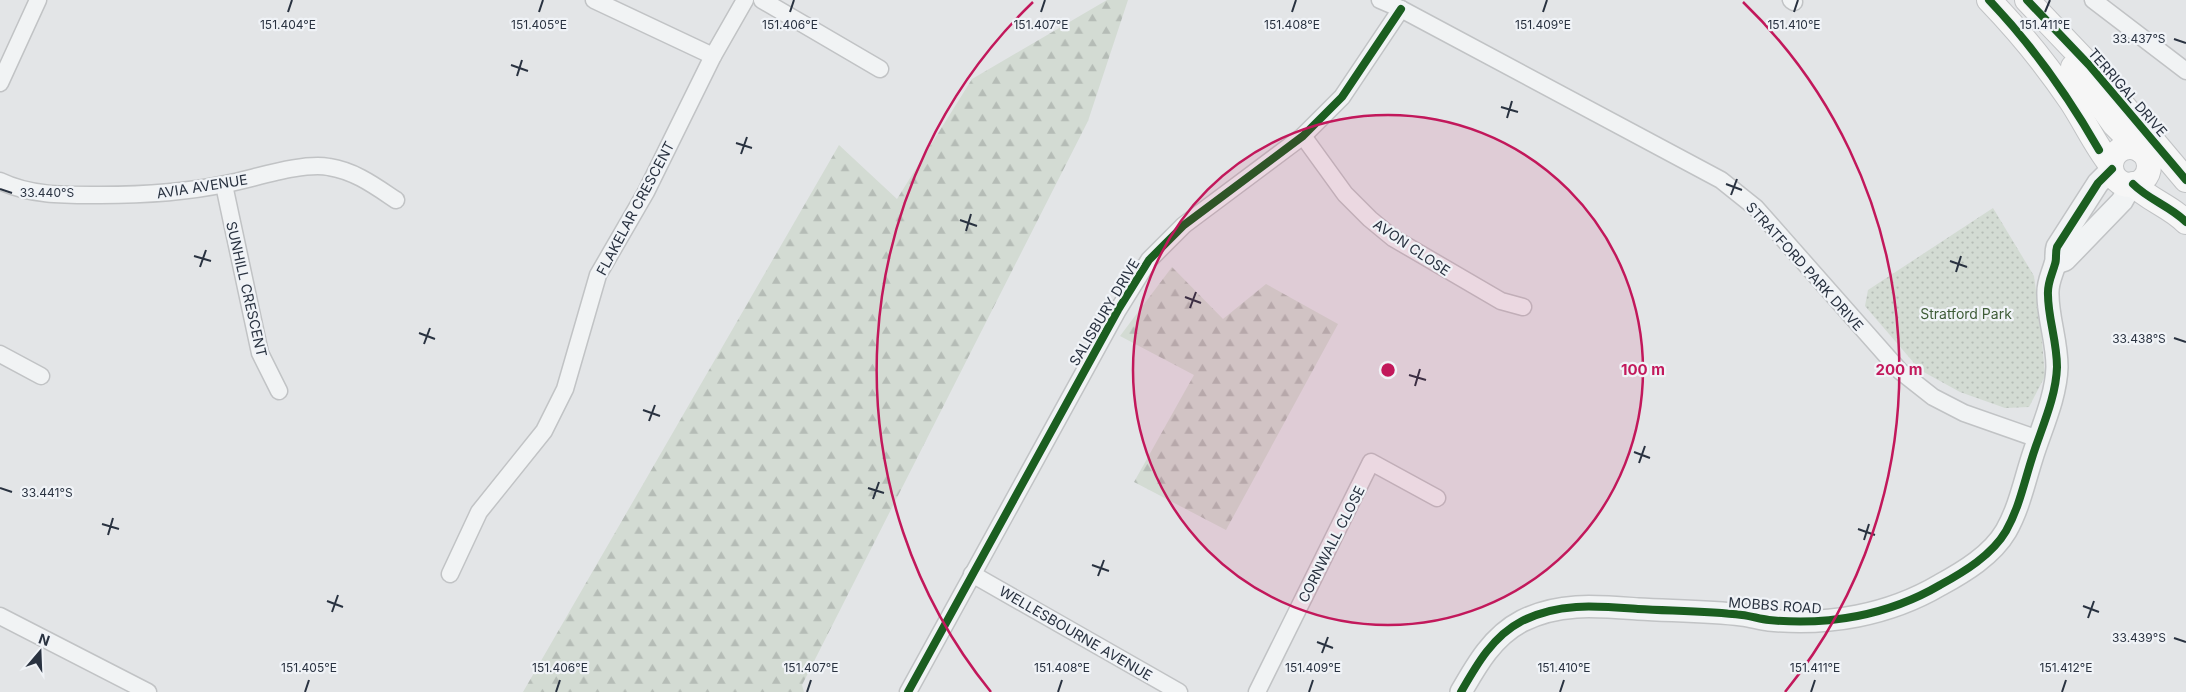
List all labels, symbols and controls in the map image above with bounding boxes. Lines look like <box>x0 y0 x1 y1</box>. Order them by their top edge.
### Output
text: 151.404°E <box>260 17 316 32</box>
text: 151.405°E <box>511 17 567 32</box>
text: 151.406°E <box>762 17 818 32</box>
text: 151.407°E <box>1013 17 1069 32</box>
text: 151.408°E <box>1264 17 1320 32</box>
text: 151.409°E <box>1515 17 1571 32</box>
text: 151.410°E <box>1767 17 1821 32</box>
text: 151.411°E <box>2020 17 2070 32</box>
text: 33.437°S <box>2112 31 2166 46</box>
street label: TERRIGAL DRIVE <box>2085 44 2171 140</box>
street label: FLAKELAR CRESCENT <box>593 138 677 278</box>
street label: AVIA AVENUE <box>155 170 249 202</box>
text: 33.440°S <box>20 185 74 200</box>
street label: STRATFORD PARK DRIVE <box>1743 198 1867 334</box>
street label: AVON CLOSE <box>1370 215 1454 279</box>
street label: SUNHILL CRESCENT <box>223 219 271 359</box>
street label: SALISBURY DRIVE <box>1065 255 1143 369</box>
park label: Stratford Park <box>1920 305 2012 322</box>
text: 33.438°S <box>2112 331 2166 346</box>
text: 100 m <box>1621 360 1665 379</box>
text: 200 m <box>1876 360 1922 379</box>
centre of rings <box>1379 361 1397 379</box>
street label: CORNWALL CLOSE <box>1294 483 1368 605</box>
text: 33.441°S <box>21 485 73 500</box>
street label: WELLESBOURNE AVENUE <box>996 582 1156 684</box>
street label: MOBBS ROAD <box>1728 593 1822 617</box>
north arrow <box>15 627 65 677</box>
text: N <box>37 629 52 649</box>
text: 33.439°S <box>2112 630 2166 645</box>
text: 151.405°E <box>281 660 337 675</box>
text: 151.406°E <box>532 660 588 675</box>
text: 151.407°E <box>783 660 839 675</box>
text: 151.408°E <box>1034 660 1090 675</box>
text: 151.409°E <box>1285 660 1341 675</box>
text: 151.410°E <box>1537 660 1591 675</box>
text: 151.411°E <box>1790 660 1840 675</box>
text: 151.412°E <box>2040 660 2092 675</box>

